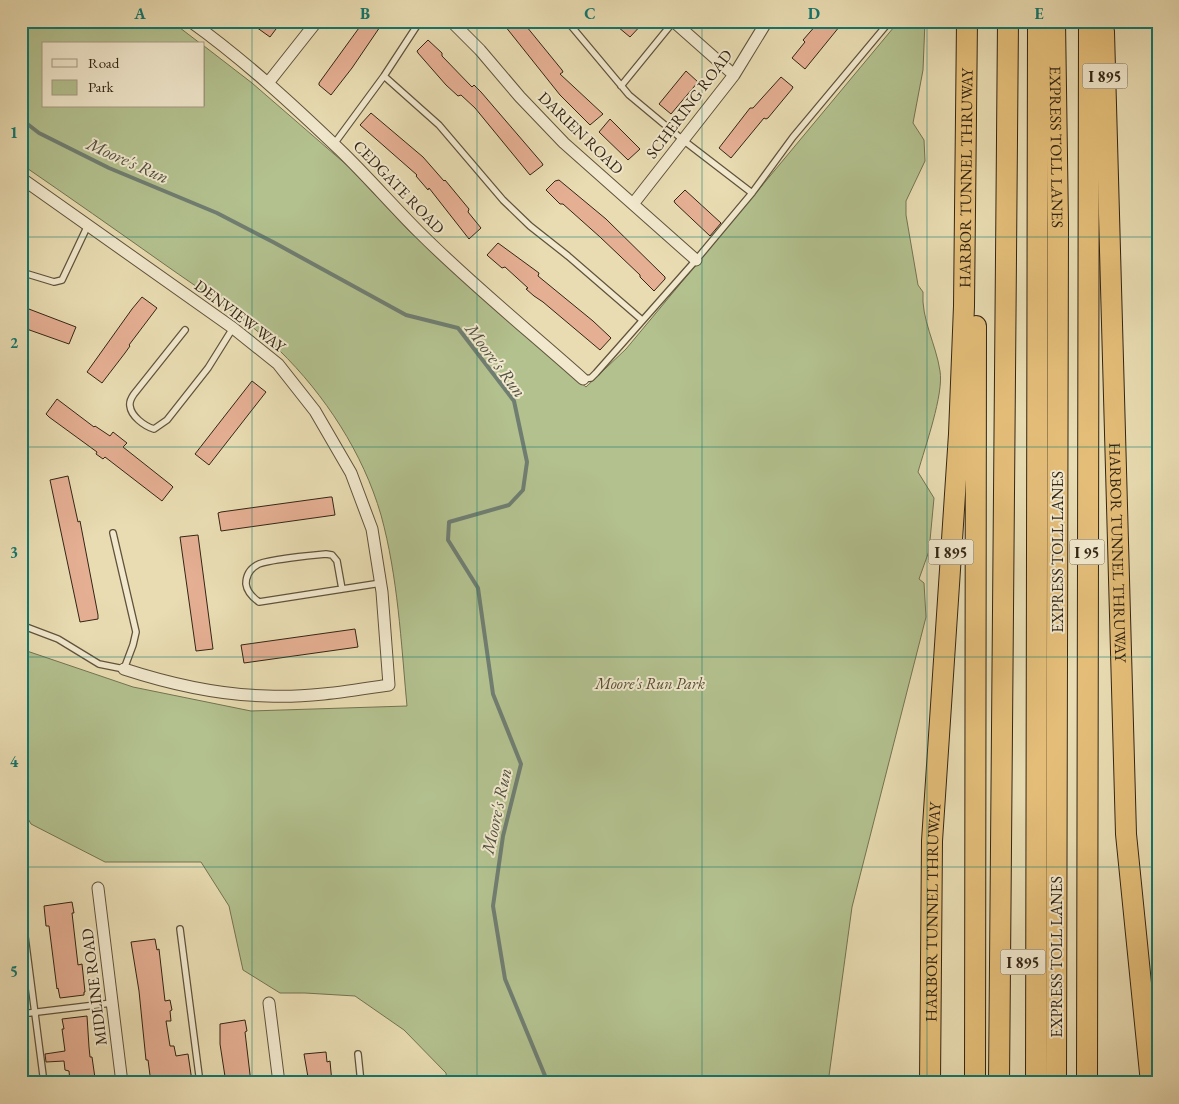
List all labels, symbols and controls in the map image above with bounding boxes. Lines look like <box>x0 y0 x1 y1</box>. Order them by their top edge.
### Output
text: A <box>133 3 146 24</box>
text: B <box>360 3 370 24</box>
text: C <box>584 3 596 24</box>
text: D <box>808 3 820 24</box>
text: E <box>1034 3 1044 24</box>
legend <box>42 42 205 108</box>
street label: SCHERING ROAD <box>641 45 737 163</box>
text: Road <box>88 53 120 72</box>
road number: I 895 <box>1082 64 1128 88</box>
street label: EXPRESS TOLL LANES <box>1045 66 1069 228</box>
street label: HARBOR TUNNEL THRUWAY <box>954 67 977 288</box>
text: Park <box>88 77 115 96</box>
street label: DARIEN ROAD <box>534 87 628 179</box>
text: 1 <box>10 122 18 143</box>
water label: Moore's Run <box>82 131 173 188</box>
street label: CEDGATE ROAD <box>349 136 449 238</box>
street label: DENVIEW WAY <box>190 275 290 357</box>
water label: Moore's Run <box>460 317 531 402</box>
text: 2 <box>10 332 19 353</box>
street label: HARBOR TUNNEL THRUWAY <box>1105 442 1132 663</box>
street label: EXPRESS TOLL LANES <box>1047 471 1068 633</box>
road number: I 895 <box>928 540 974 564</box>
road number: I 95 <box>1070 540 1104 564</box>
text: 3 <box>10 542 18 563</box>
park label: Moore's Run Park <box>594 673 706 694</box>
text: 4 <box>10 751 19 772</box>
water label: Moore's Run <box>475 766 516 857</box>
street label: HARBOR TUNNEL THRUWAY <box>920 801 945 1022</box>
street label: EXPRESS TOLL LANES <box>1046 876 1067 1038</box>
street label: MIDLINE ROAD <box>76 927 112 1047</box>
road number: I 895 <box>1000 950 1046 974</box>
text: 5 <box>10 961 18 982</box>

